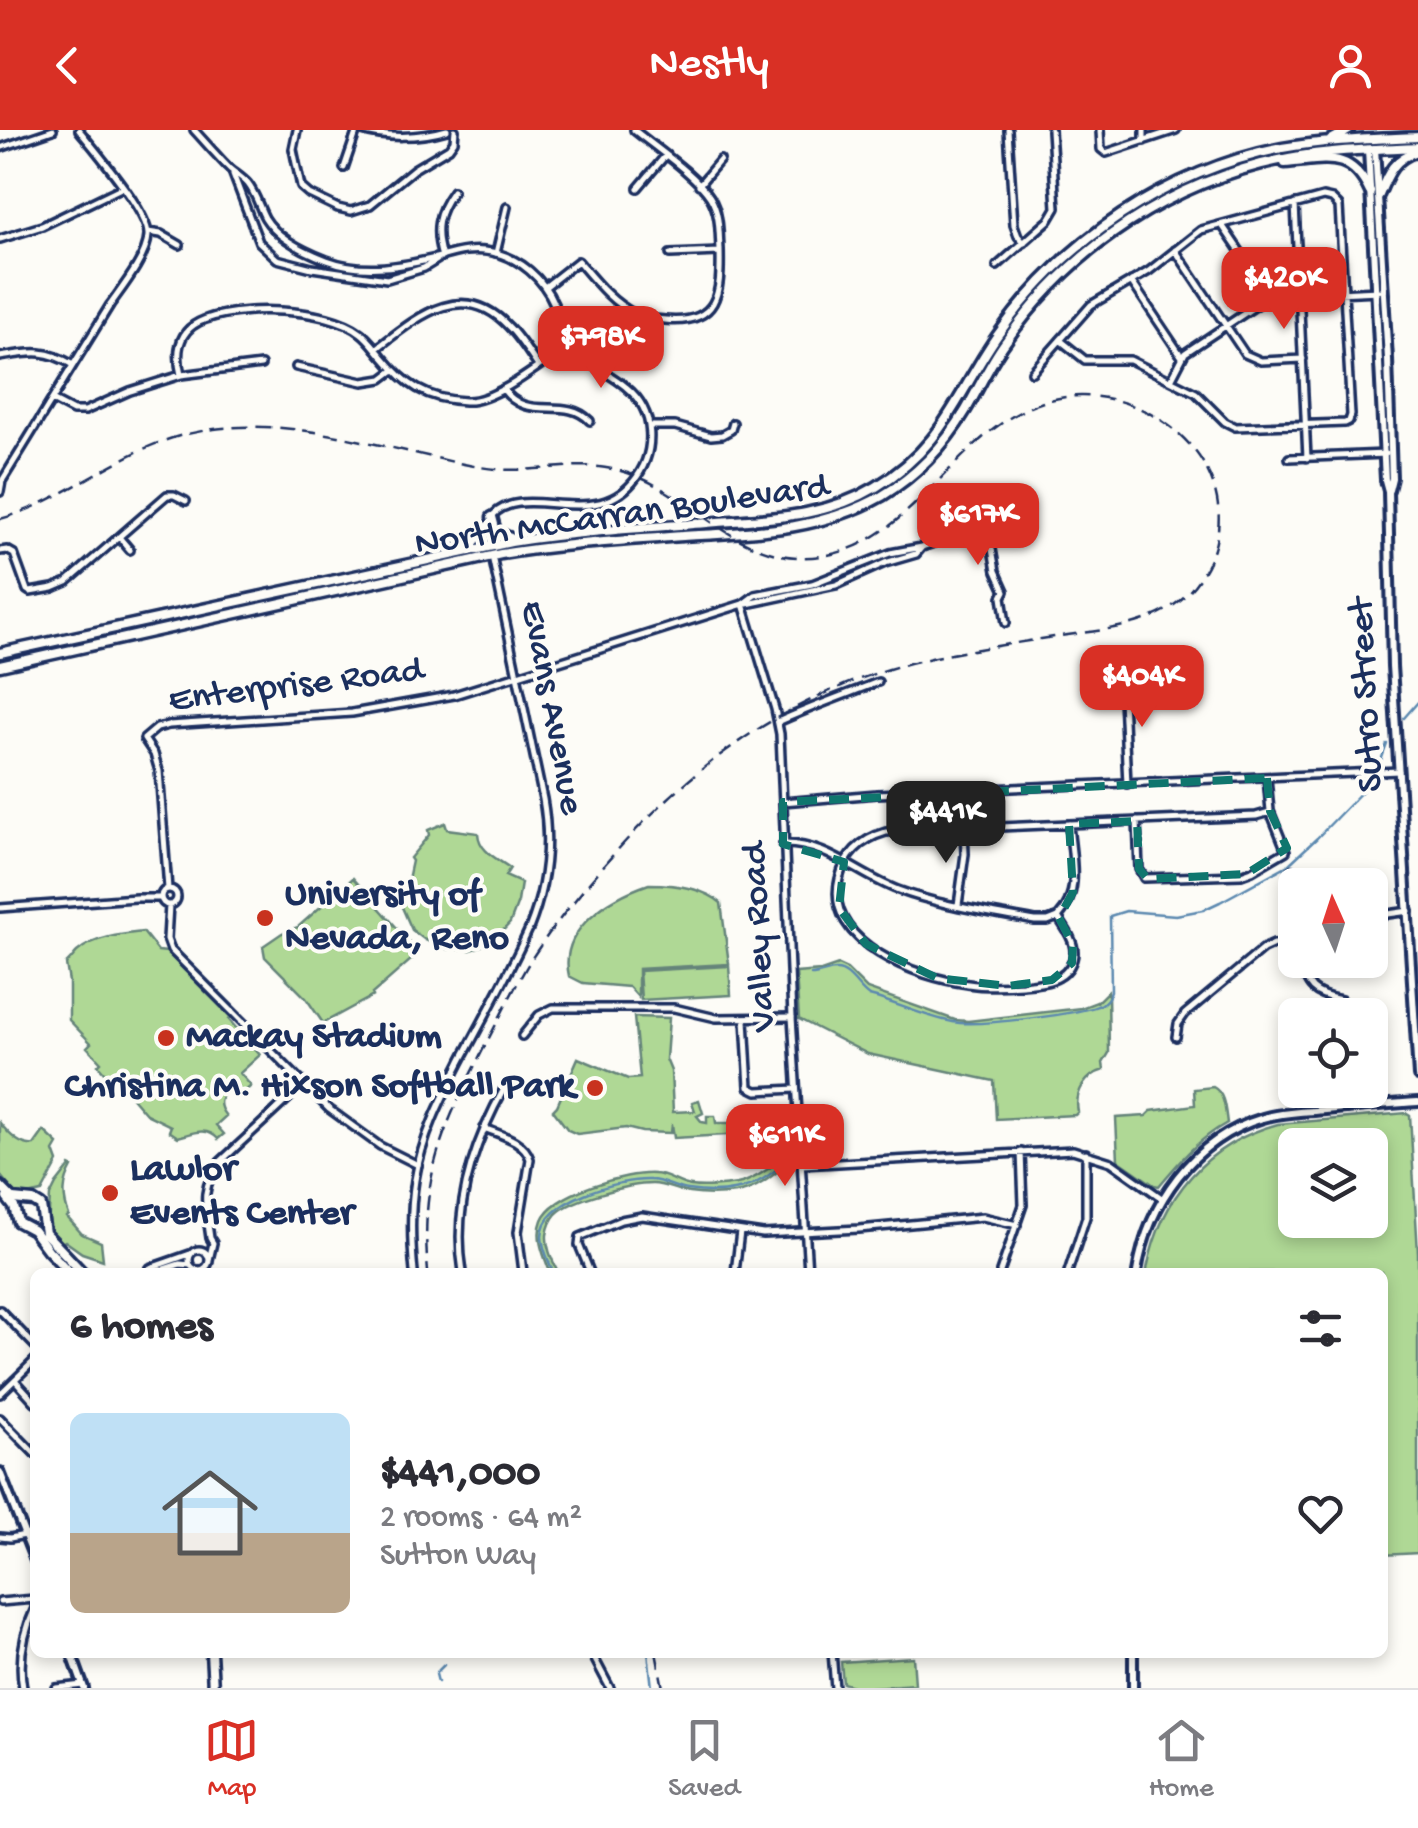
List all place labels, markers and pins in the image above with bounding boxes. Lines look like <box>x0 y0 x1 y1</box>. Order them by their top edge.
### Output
pin: $420K <box>1214 247 1354 332</box>
pin: $798K <box>531 306 671 391</box>
pin: $617K <box>908 483 1048 568</box>
pin: $404K <box>1072 645 1212 730</box>
pin: $441K <box>876 781 1016 866</box>
place label: University of Nevada, Reno <box>285 874 509 962</box>
marker: University of Nevada, Reno <box>254 907 276 929</box>
place label: Mackay Stadium <box>186 1016 442 1060</box>
marker: Mackay Stadium <box>155 1027 177 1049</box>
place label: Christina M. Hixson Softball Park <box>65 1066 579 1110</box>
marker: Christina M. Hixson Softball Park <box>584 1077 606 1099</box>
pin: $611K <box>715 1104 855 1189</box>
place label: Lawlor Events Center <box>130 1149 357 1237</box>
marker: Lawlor Events Center <box>99 1182 121 1204</box>

